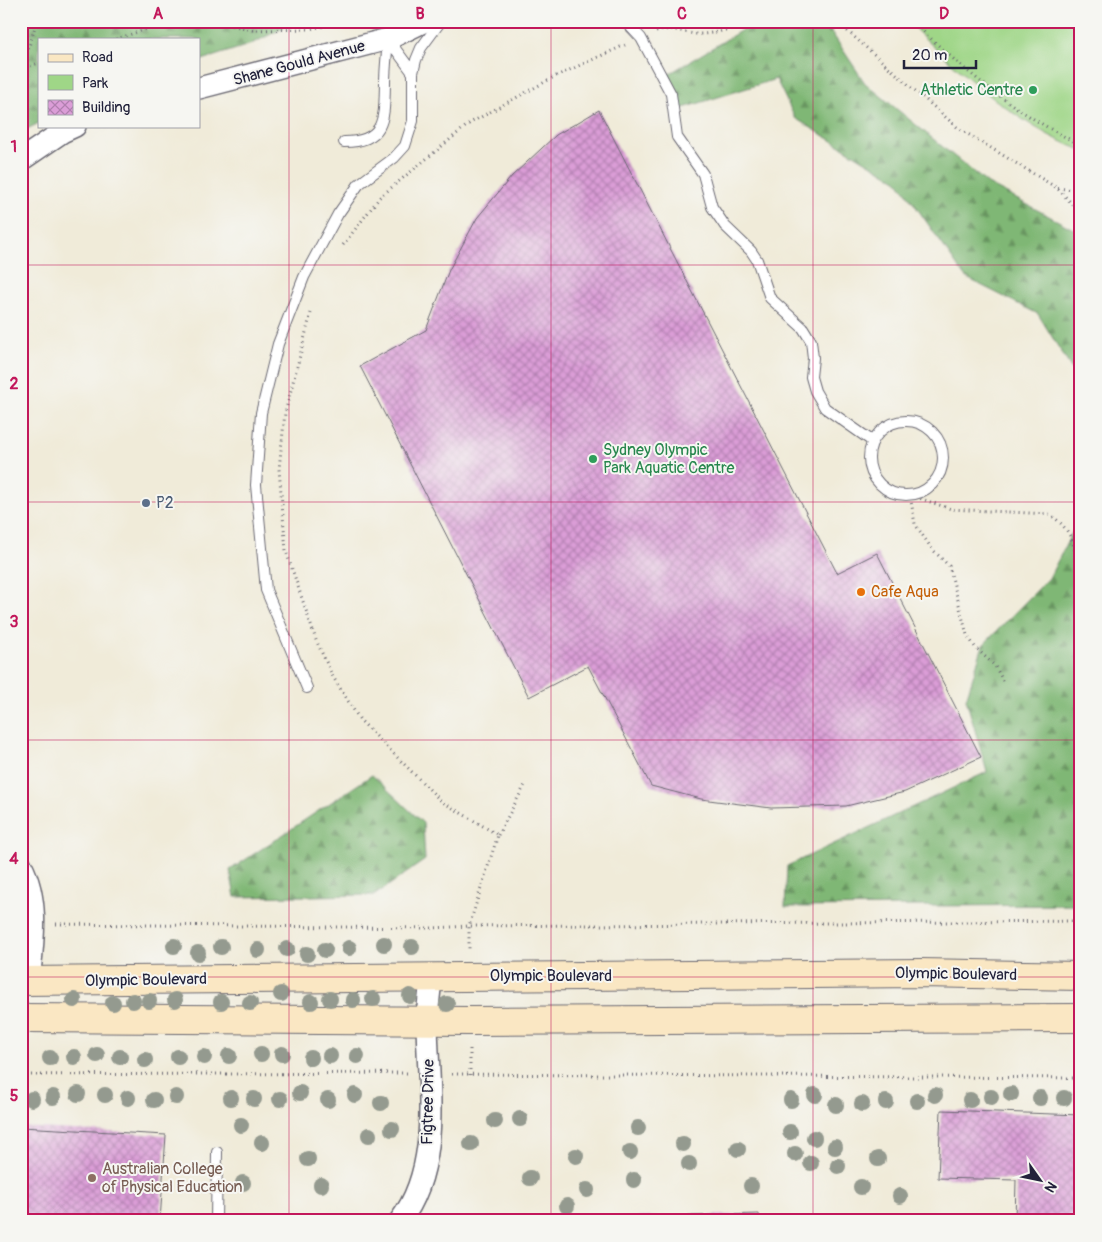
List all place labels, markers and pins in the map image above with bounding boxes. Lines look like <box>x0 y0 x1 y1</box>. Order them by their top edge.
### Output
place label: Athletic Centre <box>920 80 1023 100</box>
marker: Athletic Centre <box>1027 84 1039 96</box>
place label: Sydney Olympic Park Aquatic Centre <box>603 440 734 478</box>
marker: Sydney Olympic Park Aquatic Centre <box>587 453 599 465</box>
place label: P2 <box>156 493 174 513</box>
marker: P2 <box>140 497 152 509</box>
place label: Cafe Aqua <box>871 582 939 602</box>
marker: Cafe Aqua <box>855 586 867 598</box>
place label: Australian College of Physical Education <box>102 1159 243 1197</box>
marker: Australian College of Physical Education <box>86 1172 98 1184</box>

